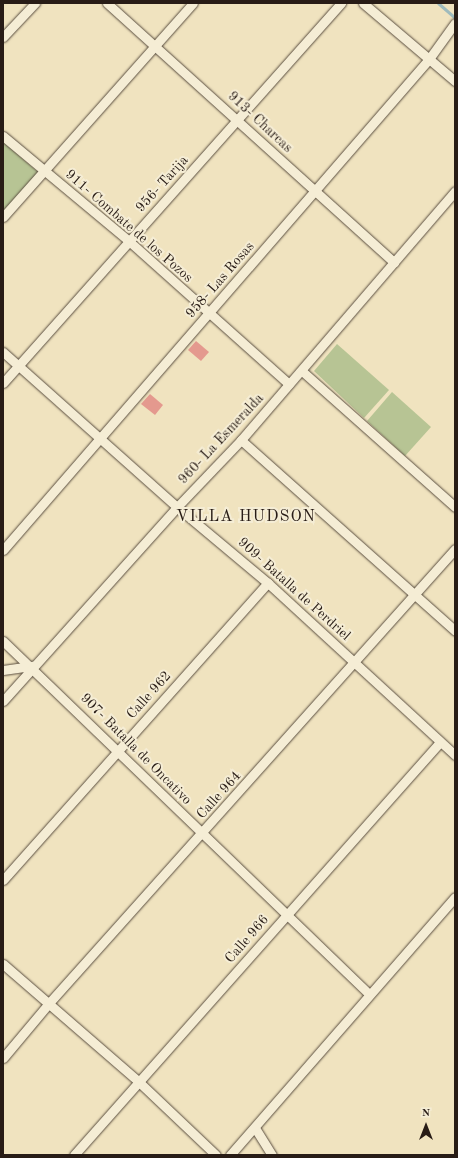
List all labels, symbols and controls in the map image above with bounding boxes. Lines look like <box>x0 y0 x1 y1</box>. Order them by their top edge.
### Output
street label: 913- Charcas <box>224 88 296 156</box>
street label: 956- Tarija <box>132 152 192 216</box>
street label: 911- Combate de los Pozos <box>62 166 196 286</box>
street label: 958- Las Rosas <box>182 238 258 322</box>
street label: 960- La Esmeralda <box>175 390 267 488</box>
district label: VILLA HUDSON <box>176 507 316 527</box>
street label: 909- Batalla de Perdriel <box>234 534 354 644</box>
street label: Calle 962 <box>123 668 175 722</box>
street label: 907- Batalla de Oncativo <box>77 690 195 808</box>
street label: Calle 964 <box>193 768 245 822</box>
street label: Calle 966 <box>221 911 273 967</box>
north arrow <box>406 1106 446 1146</box>
text: N <box>422 1108 430 1119</box>

